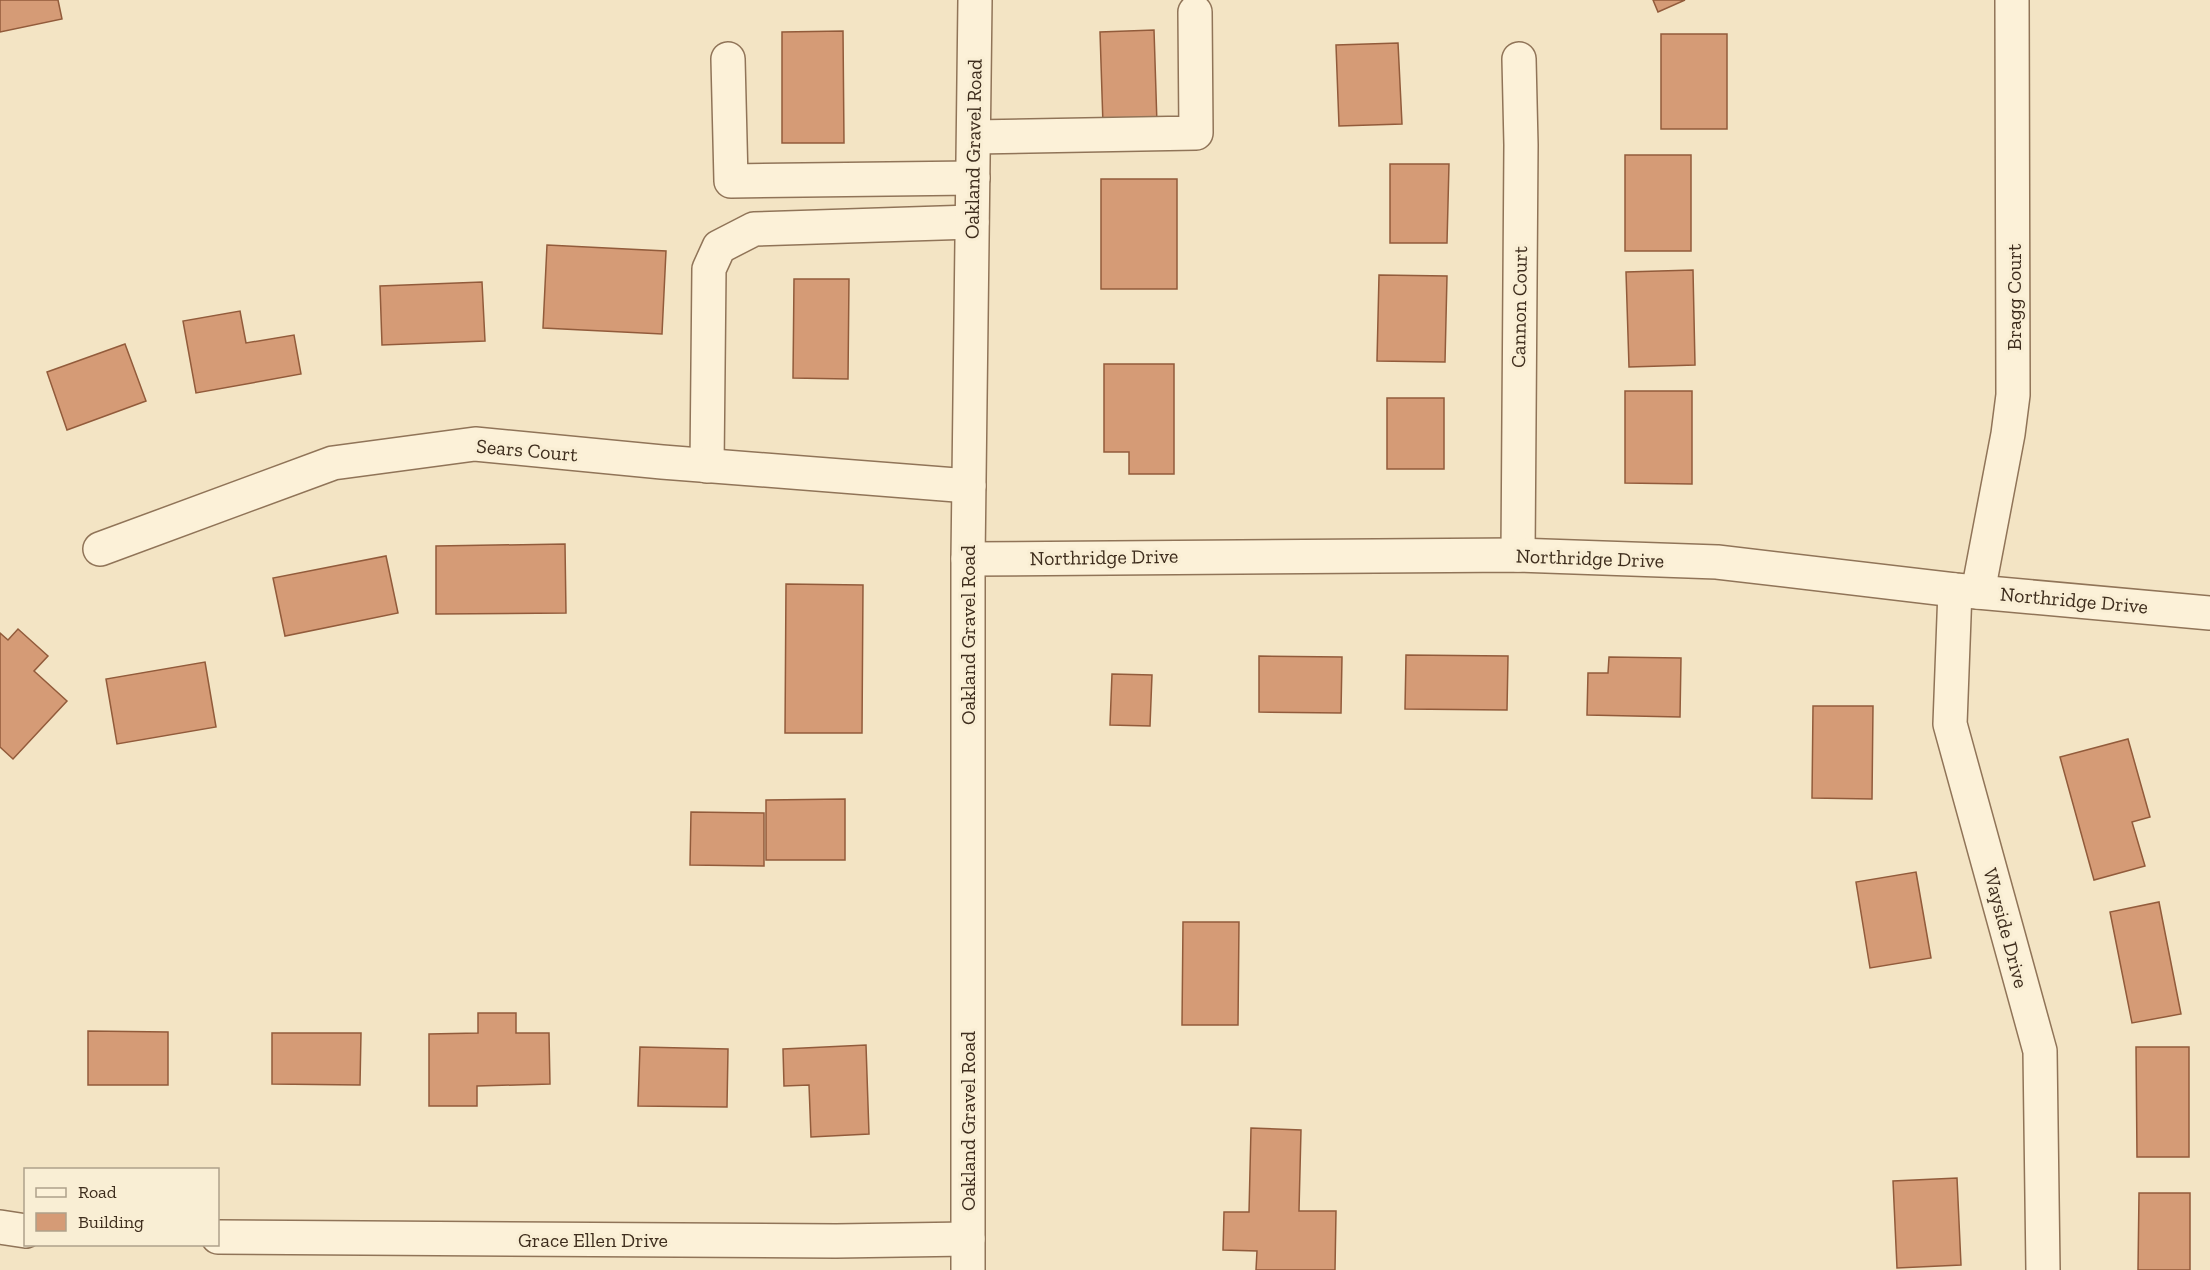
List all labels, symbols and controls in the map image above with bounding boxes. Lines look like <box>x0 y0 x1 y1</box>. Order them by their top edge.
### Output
street label: Oakland Gravel Road <box>959 59 987 239</box>
street label: Bragg Court <box>2002 243 2026 350</box>
street label: Cannon Court <box>1506 245 1532 368</box>
street label: Sears Court <box>475 434 579 466</box>
street label: Northridge Drive <box>1515 543 1665 573</box>
street label: Northridge Drive <box>1030 544 1178 570</box>
street label: Oakland Gravel Road <box>956 545 980 725</box>
street label: Northridge Drive <box>1999 582 2149 618</box>
street label: Wayside Drive <box>1978 865 2034 991</box>
street label: Oakland Gravel Road <box>956 1031 980 1211</box>
legend <box>24 1168 219 1246</box>
text: Road <box>78 1181 117 1203</box>
text: Building <box>78 1211 144 1233</box>
street label: Grace Ellen Drive <box>518 1228 668 1252</box>

